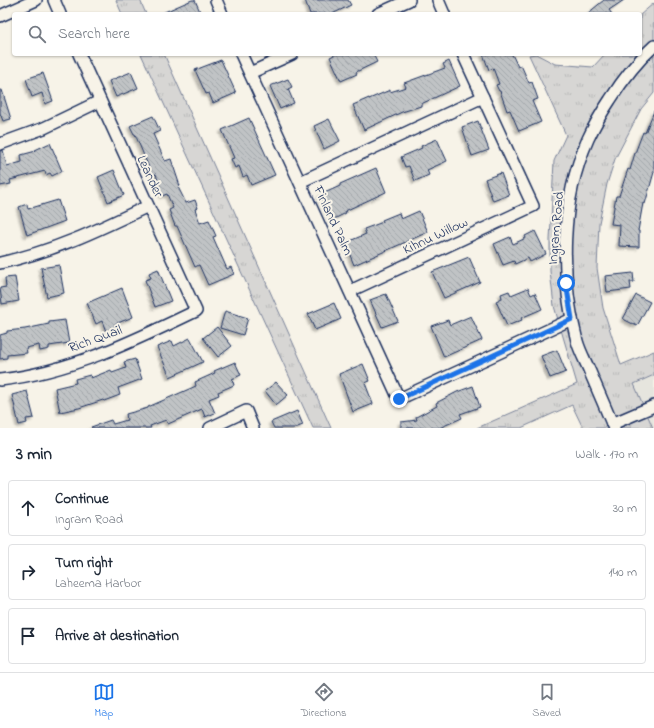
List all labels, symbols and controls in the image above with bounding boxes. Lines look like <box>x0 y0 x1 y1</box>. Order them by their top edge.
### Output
search box <box>12 12 642 56</box>
icon: search <box>26 23 48 45</box>
text: Search here <box>58 23 130 45</box>
street label: Leander <box>131 152 169 202</box>
street label: Finland Palm <box>307 181 358 259</box>
street label: Ingram Road <box>543 191 571 266</box>
street label: Kihnu Willow <box>400 212 472 261</box>
route start <box>557 274 575 292</box>
street label: Rich Quail <box>66 320 125 359</box>
route end <box>390 390 408 408</box>
text: 3 min <box>16 442 52 467</box>
text: Walk · 170 m <box>575 445 638 464</box>
text: Continue <box>55 488 109 510</box>
icon: ahead <box>17 497 39 519</box>
text: 30 m <box>613 499 637 518</box>
text: Ingram Road <box>55 510 123 529</box>
text: Turn right <box>55 552 113 574</box>
icon: right <box>17 561 39 583</box>
text: 140 m <box>609 563 637 582</box>
text: Laheema Harbor <box>55 574 141 593</box>
icon: arrive <box>17 625 39 647</box>
text: Arrive at destination <box>55 625 179 647</box>
tab: Map <box>93 681 115 721</box>
tab: Directions <box>301 681 346 721</box>
tab: Saved <box>532 681 561 721</box>

